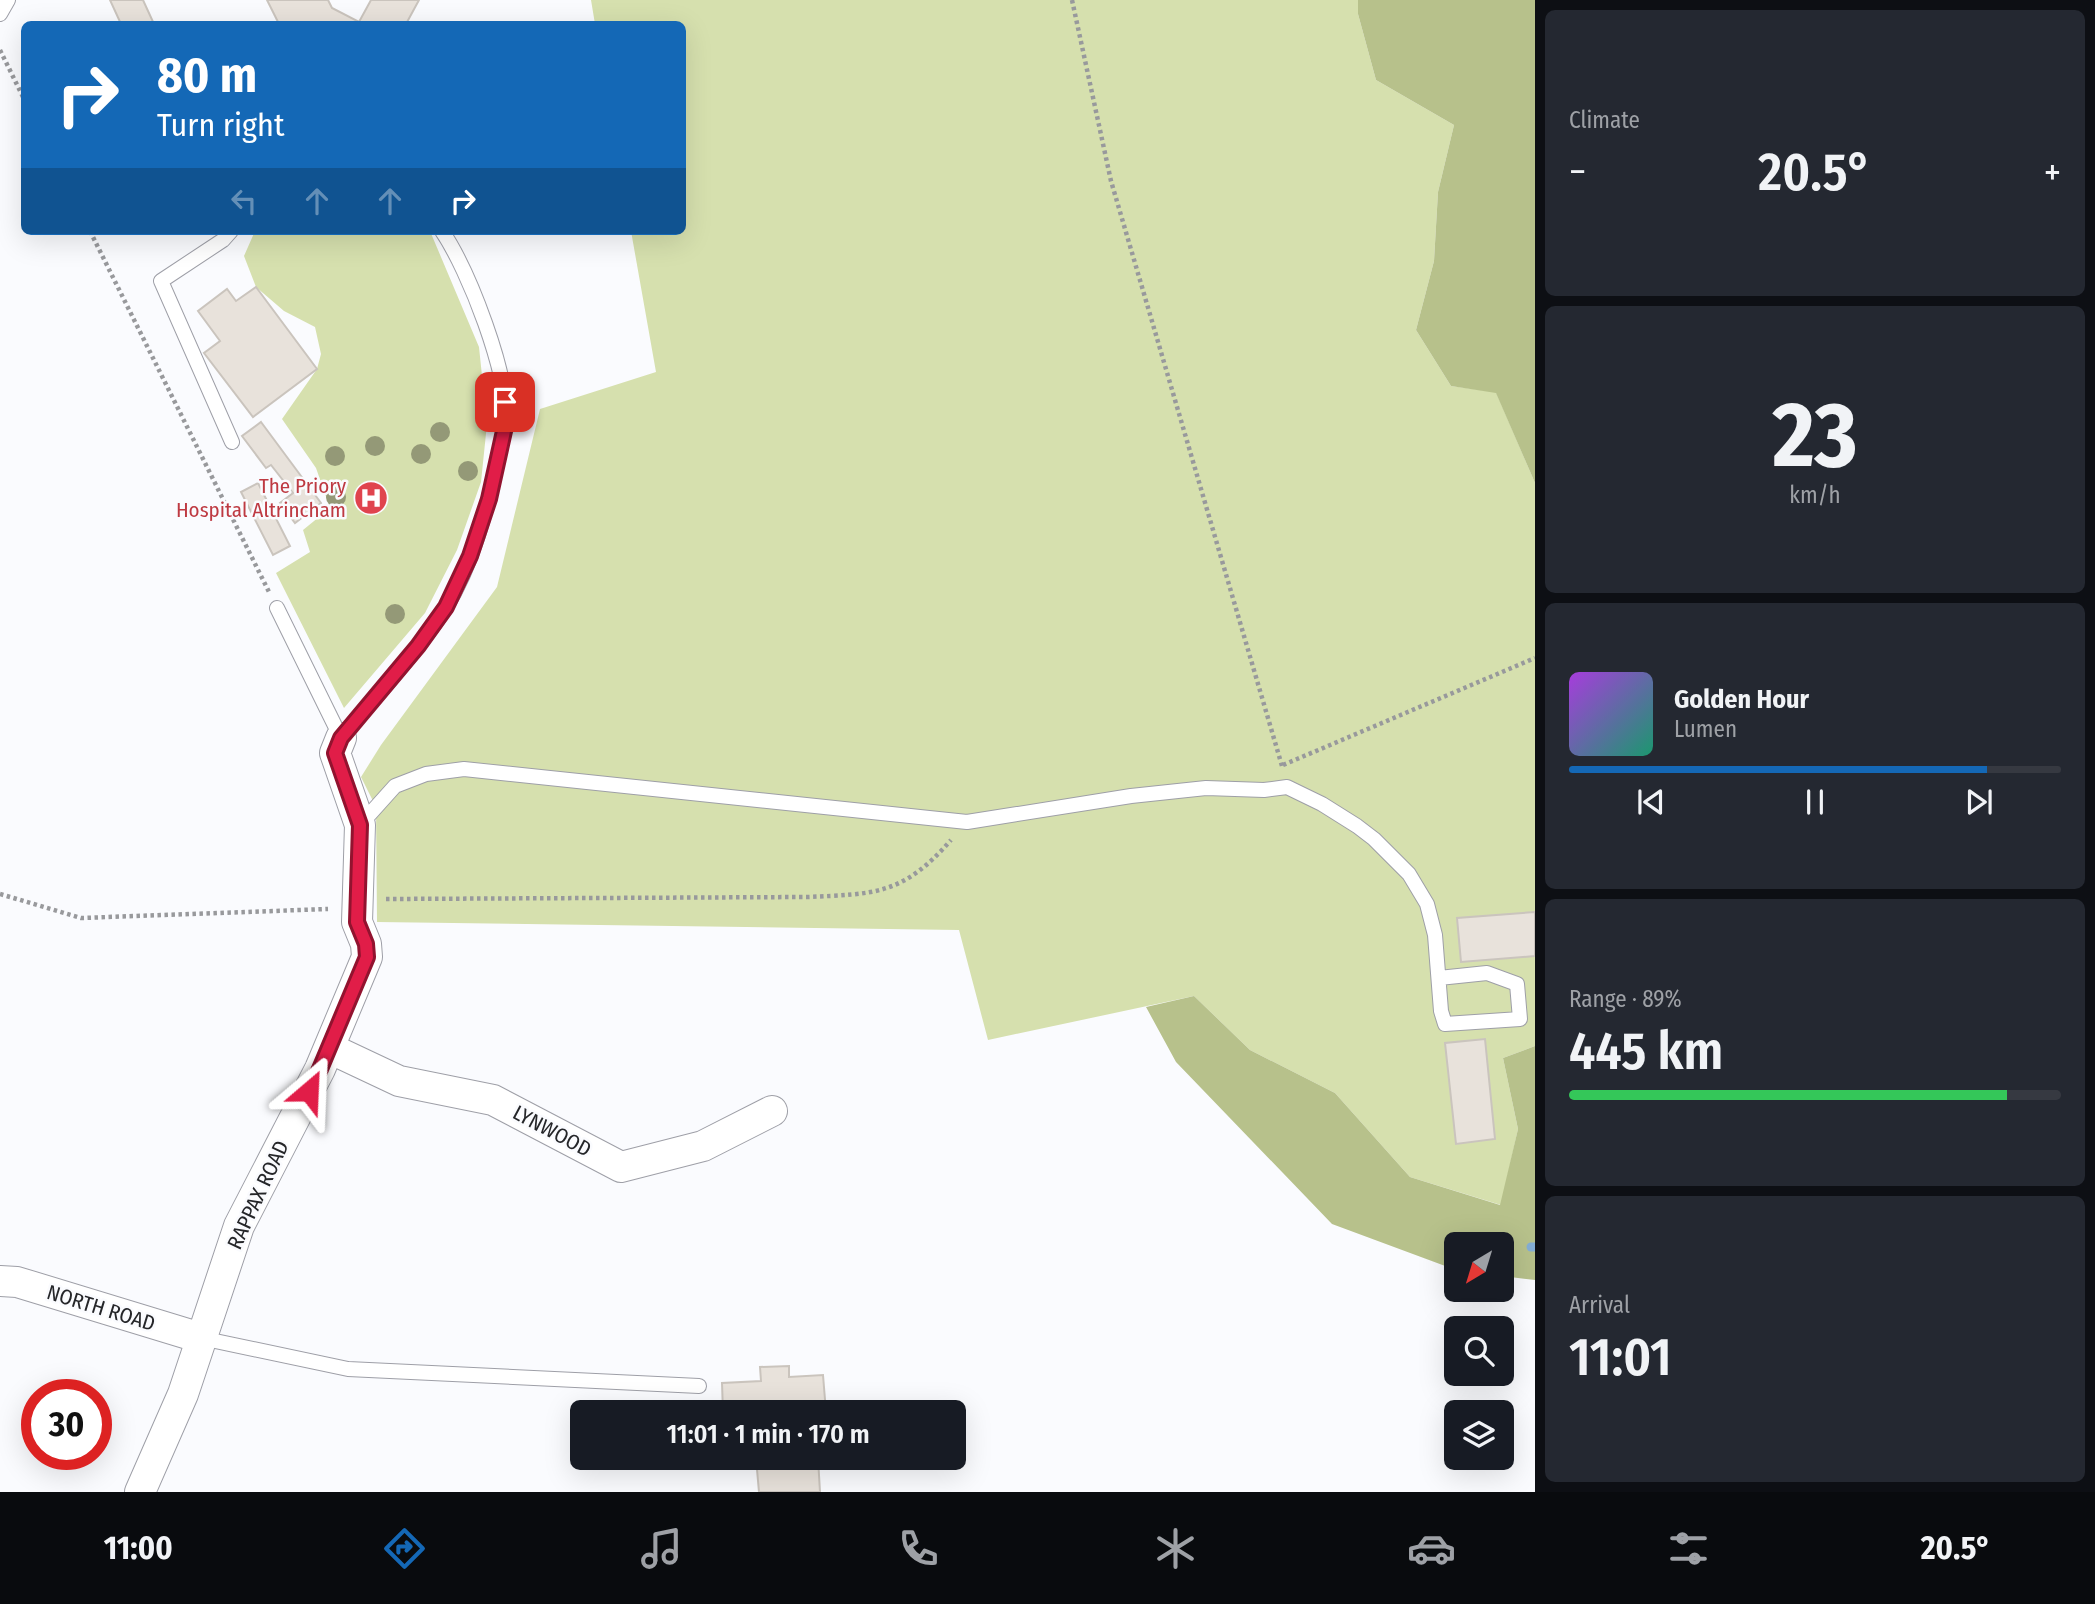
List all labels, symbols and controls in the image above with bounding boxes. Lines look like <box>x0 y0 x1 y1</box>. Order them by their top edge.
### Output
text: 80 m <box>157 46 257 105</box>
icon: right <box>42 49 133 140</box>
text: Turn right <box>157 106 284 144</box>
text: Climate <box>1569 106 1640 134</box>
text: 20.5° <box>1758 141 1872 204</box>
text: − <box>1569 149 1586 195</box>
text: + <box>2044 149 2061 195</box>
icon: left <box>225 182 263 220</box>
icon: ahead <box>298 182 336 220</box>
icon: ahead <box>371 182 409 220</box>
icon: right <box>444 182 482 220</box>
pin <box>475 372 535 432</box>
text: 23 <box>1772 381 1858 490</box>
icon: arrive <box>486 383 524 421</box>
place label: The Priory Hospital Altrincham <box>176 473 347 523</box>
hospital icon: The Priory Hospital Altrincham <box>352 479 390 517</box>
text: km/h <box>1789 481 1841 509</box>
text: Golden Hour <box>1674 684 1809 715</box>
text: Lumen <box>1674 715 1737 743</box>
icon: previous <box>1632 783 1670 821</box>
icon: pause <box>1796 783 1834 821</box>
icon: next <box>1960 783 1998 821</box>
text: Range · 89% <box>1569 985 1682 1013</box>
text: 445 km <box>1569 1020 1723 1083</box>
position arrow <box>272 1054 346 1128</box>
street label: LYNWOOD <box>508 1100 596 1162</box>
street label: RAPPAX ROAD <box>222 1137 294 1253</box>
north arrow <box>1444 1232 1514 1302</box>
map controls <box>1444 1232 1514 1470</box>
street label: NORTH ROAD <box>44 1279 158 1337</box>
text: Arrival <box>1569 1291 1630 1319</box>
button: search <box>1444 1316 1514 1386</box>
text: 11:01 <box>1569 1326 1672 1389</box>
speed limit sign: 30 <box>21 1379 112 1470</box>
button: layers <box>1444 1400 1514 1470</box>
text: 11:01 · 1 min · 170 m <box>666 1419 870 1450</box>
icon: directions <box>380 1524 429 1573</box>
icon: music <box>637 1524 686 1573</box>
icon: phone <box>894 1524 943 1573</box>
icon: climate <box>1151 1524 1200 1573</box>
icon: car <box>1407 1524 1456 1573</box>
icon: filters <box>1664 1524 1713 1573</box>
text: 11:00 <box>104 1529 173 1567</box>
text: 20.5° <box>1921 1529 1991 1567</box>

